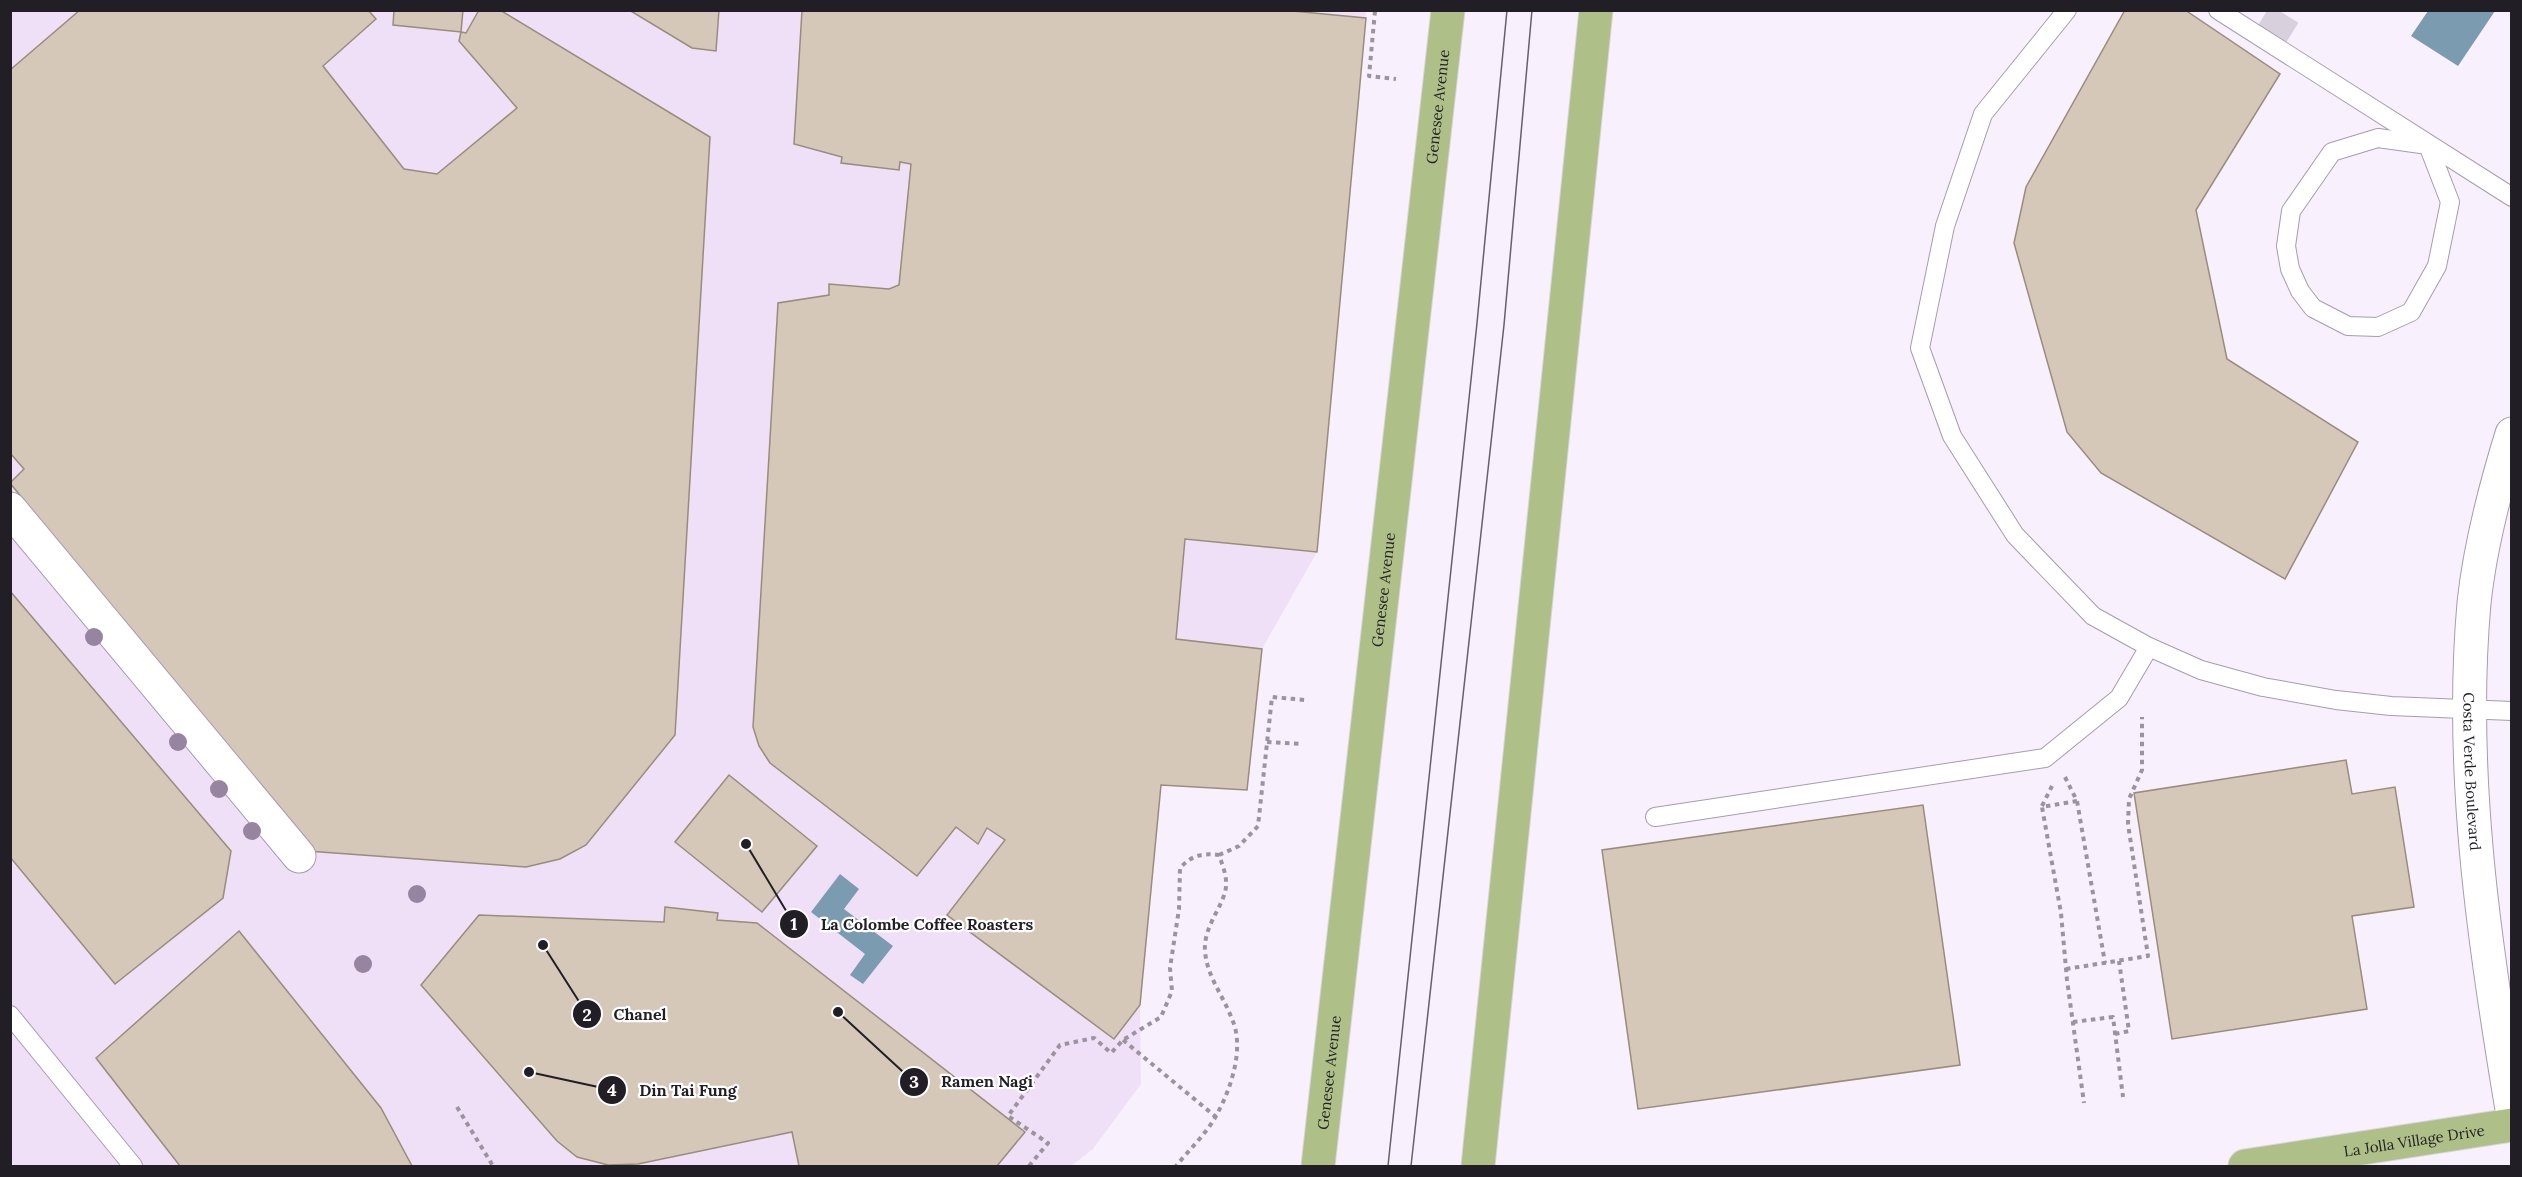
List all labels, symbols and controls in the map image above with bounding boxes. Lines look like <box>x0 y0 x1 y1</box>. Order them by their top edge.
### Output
street label: Genesee Avenue <box>1421 49 1453 165</box>
street label: Genesee Avenue <box>1367 531 1399 648</box>
street label: Costa Verde Boulevard <box>2460 692 2486 851</box>
callout: La Colombe Coffee Roasters <box>779 907 1046 941</box>
text: 1 <box>790 912 798 935</box>
text: La Colombe Coffee Roasters <box>821 914 1034 934</box>
callout: Chanel <box>572 997 679 1031</box>
text: 2 <box>582 1003 592 1026</box>
text: Chanel <box>613 1004 667 1024</box>
street label: Genesee Avenue <box>1313 1014 1344 1131</box>
callout: Ramen Nagi <box>899 1065 1045 1099</box>
text: 3 <box>909 1070 919 1093</box>
text: Ramen Nagi <box>941 1071 1033 1091</box>
callout: Din Tai Fung <box>597 1073 749 1107</box>
text: 4 <box>607 1078 617 1101</box>
text: Din Tai Fung <box>639 1080 738 1100</box>
street label: La Jolla Village Drive <box>2342 1120 2486 1160</box>

